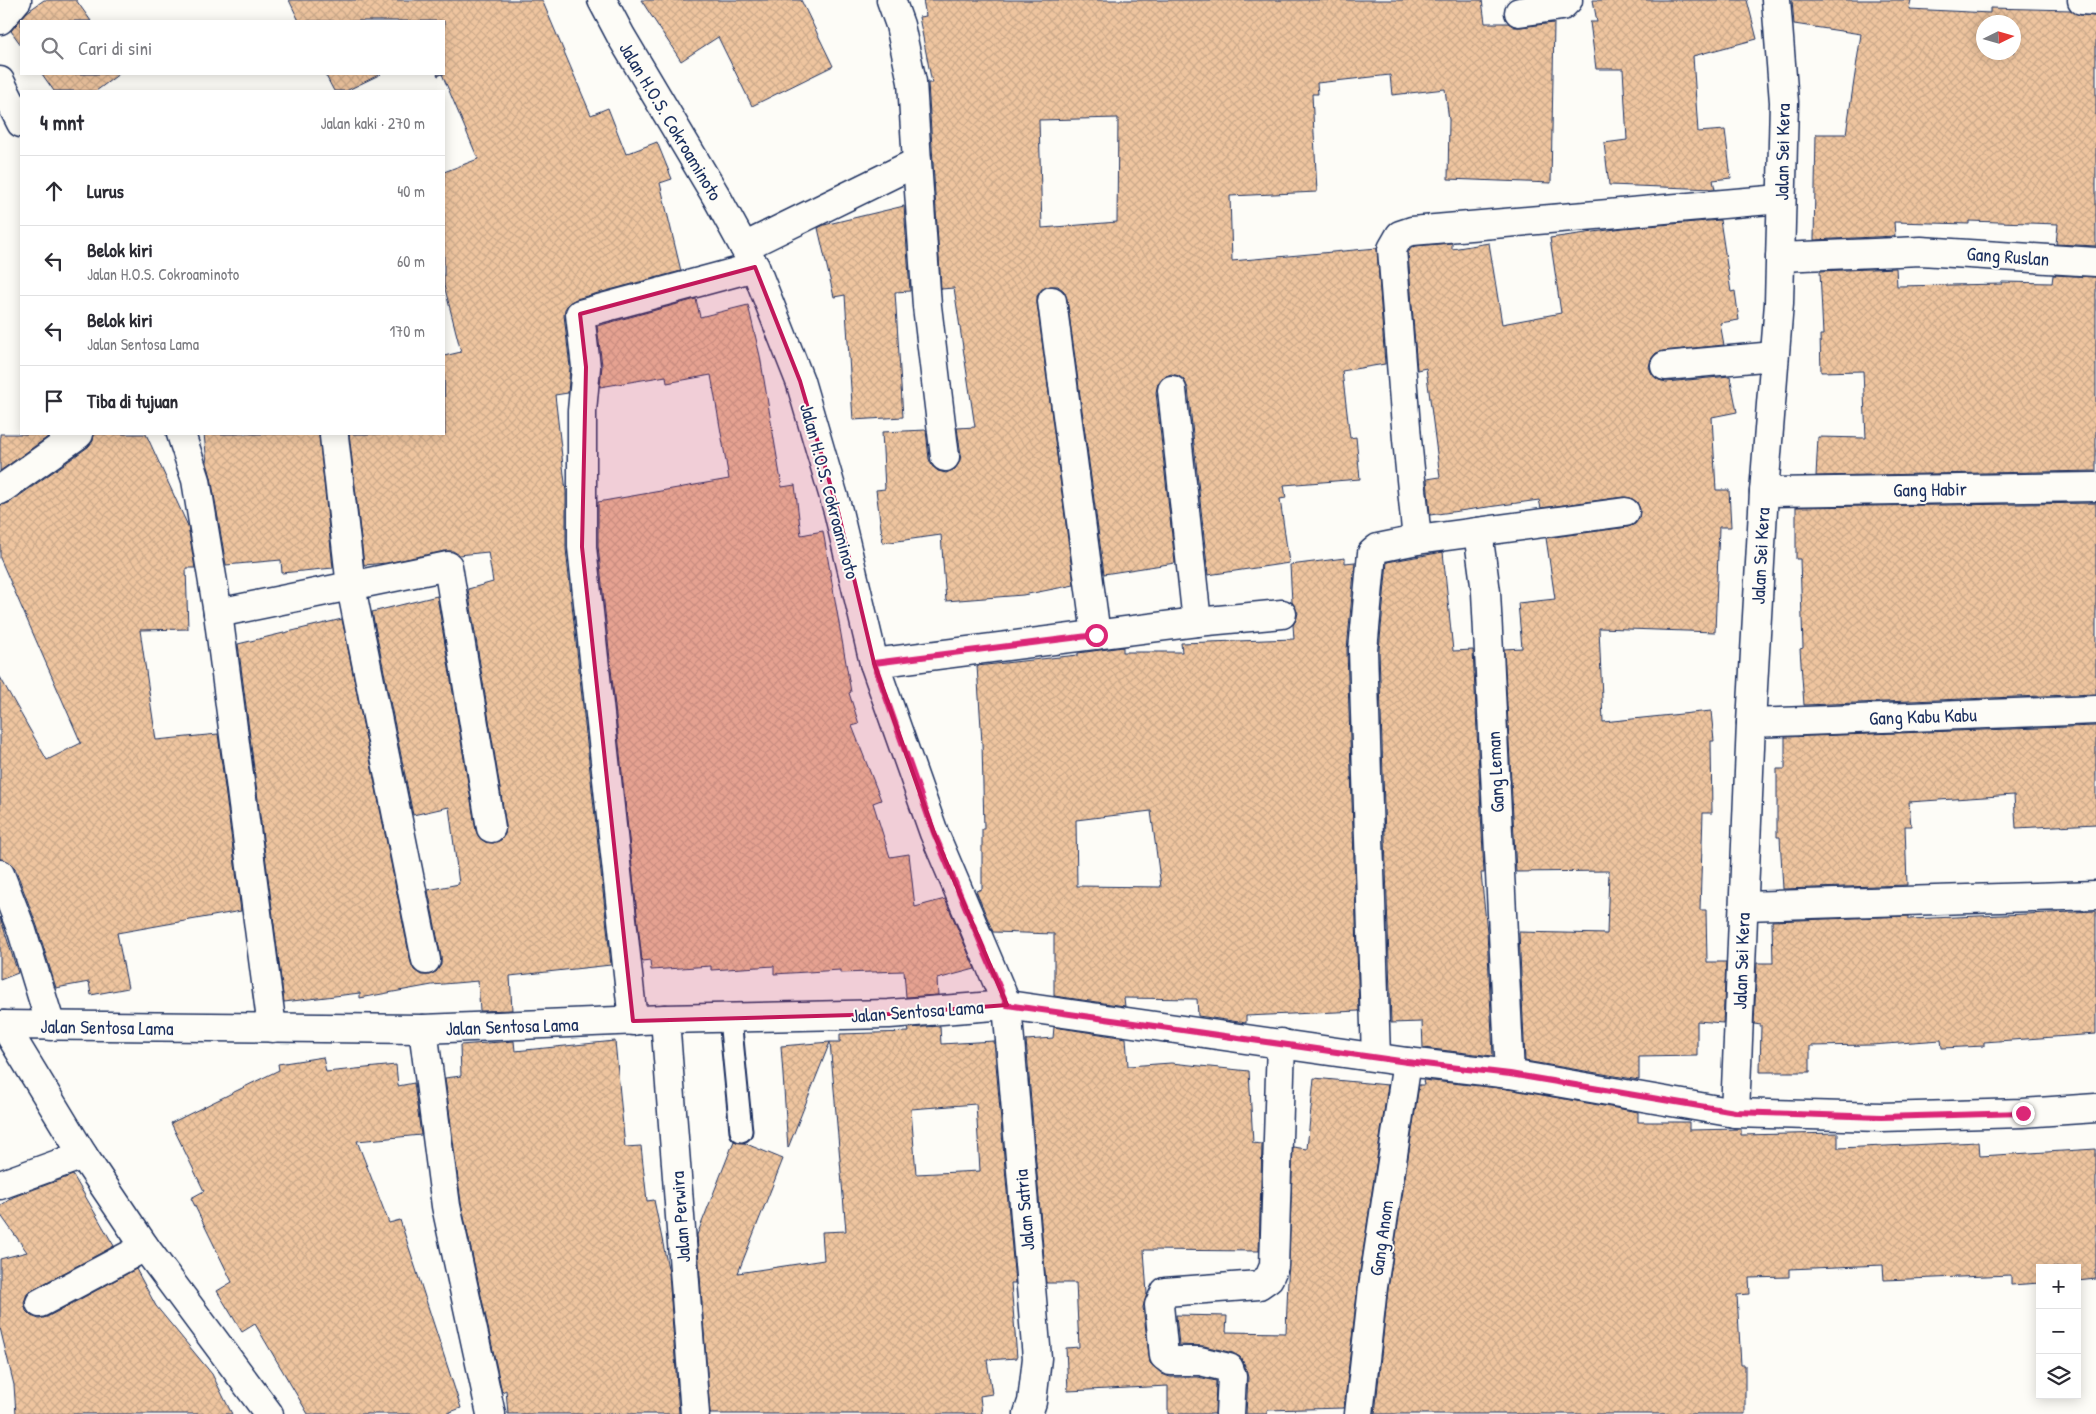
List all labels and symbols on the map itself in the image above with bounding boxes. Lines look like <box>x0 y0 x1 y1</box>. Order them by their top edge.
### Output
north arrow <box>1976 15 2021 60</box>
street label: Jalan H.O.S. Cokroaminoto <box>613 37 729 205</box>
street label: Jalan Sei Kera <box>1768 103 1796 201</box>
street label: Gang Ruslan <box>1966 240 2050 272</box>
street label: Jalan H.O.S. Cokroaminoto <box>794 400 866 582</box>
street label: Gang Habir <box>1893 475 1968 503</box>
street label: Jalan Sei Kera <box>1744 506 1776 605</box>
route start <box>1085 624 1108 647</box>
street label: Gang Kabu Kabu <box>1869 701 1978 731</box>
street label: Gang Leman <box>1480 731 1510 813</box>
street label: Jalan Sei Kera <box>1726 911 1756 1010</box>
street label: Jalan Sentosa Lama <box>850 993 985 1029</box>
street label: Jalan Sentosa Lama <box>445 1011 579 1041</box>
street label: Jalan Sentosa Lama <box>40 1013 174 1041</box>
route end <box>2012 1102 2035 1125</box>
street label: Jalan Satria <box>1007 1168 1041 1252</box>
street label: Jalan Perwira <box>664 1170 696 1264</box>
street label: Gang Anom <box>1363 1198 1399 1278</box>

